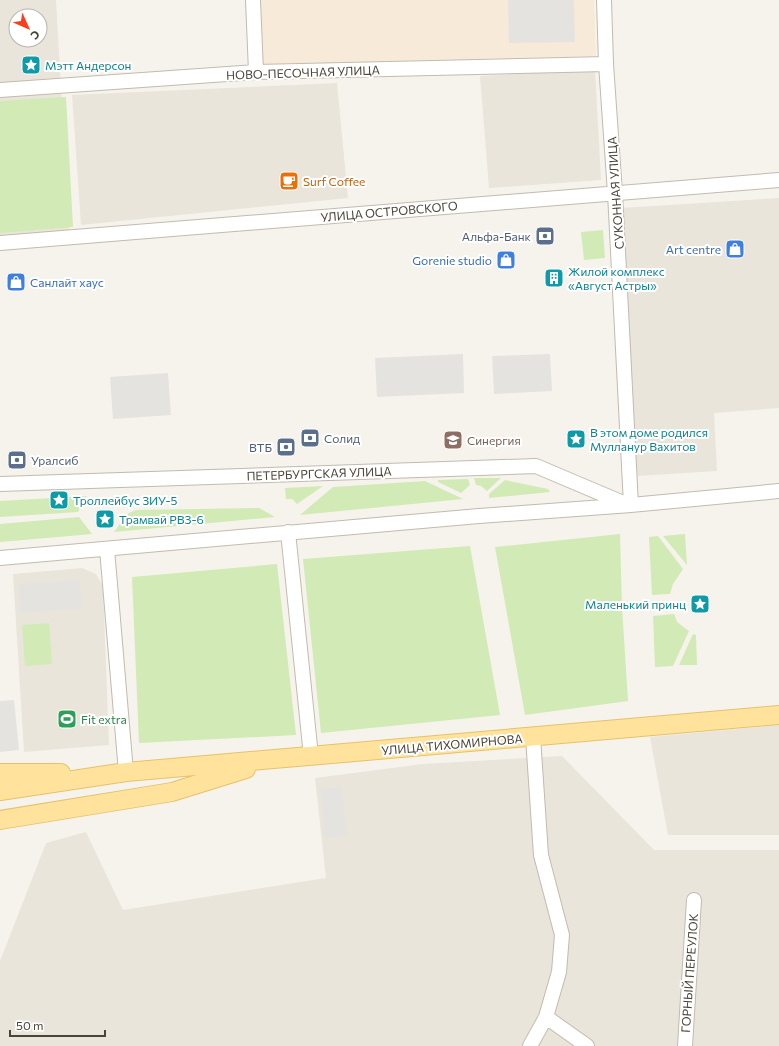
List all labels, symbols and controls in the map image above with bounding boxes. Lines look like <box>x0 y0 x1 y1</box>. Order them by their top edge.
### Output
north arrow <box>8 8 48 48</box>
text: С <box>28 28 43 43</box>
place icon: Мэтт Андерсон <box>20 54 42 76</box>
place label: Мэтт Андерсон <box>45 58 131 72</box>
street label: НОВО-ПЕСОЧНАЯ УЛИЦА <box>226 62 380 82</box>
street label: СУКОННАЯ УЛИЦА <box>604 136 626 250</box>
cafe icon: Surf Coffee <box>278 170 300 192</box>
place label: Surf Coffee <box>303 174 365 188</box>
street label: УЛИЦА ОСТРОВСКОГО <box>320 198 458 224</box>
bank icon: Альфа-Банк <box>534 225 556 247</box>
place label: Альфа-Банк <box>462 229 532 243</box>
shop icon: Art centre <box>724 238 746 260</box>
place label: Art centre <box>666 242 721 256</box>
shop icon: Gorenie studio <box>495 249 517 271</box>
place label: Gorenie studio <box>412 253 492 267</box>
place label: Жилой комплекс «Август Астры» <box>568 264 665 292</box>
building icon: Жилой комплекс «Август Астры» <box>543 267 565 289</box>
shop icon: Санлайт хаус <box>5 271 27 293</box>
place label: Санлайт хаус <box>30 275 104 289</box>
place label: В этом доме родился Мулланур Вахитов <box>590 425 708 453</box>
bank icon: Солид <box>299 427 321 449</box>
place icon: В этом доме родился Мулланур Вахитов <box>565 428 587 450</box>
school or university icon: Синергия <box>442 429 464 451</box>
place label: Солид <box>324 431 360 445</box>
place label: Синергия <box>467 433 521 447</box>
bank icon: ВТБ <box>275 436 297 458</box>
place label: ВТБ <box>249 440 272 454</box>
bank icon: Уралсиб <box>6 449 28 471</box>
place label: Уралсиб <box>31 453 79 467</box>
street label: ПЕТЕРБУРГСКАЯ УЛИЦА <box>246 463 392 483</box>
place icon: Троллейбус ЗИУ-5 <box>48 489 70 511</box>
place label: Троллейбус ЗИУ-5 <box>73 493 177 507</box>
place icon: Трамвай РВЗ-6 <box>94 508 116 530</box>
place label: Трамвай РВЗ-6 <box>119 512 204 526</box>
place icon: Маленький принц <box>689 593 711 615</box>
place label: Маленький принц <box>585 597 686 611</box>
sports icon: Fit extra <box>56 708 78 730</box>
place label: Fit extra <box>81 712 127 726</box>
street label: УЛИЦА ТИХОМИРНОВА <box>381 731 523 757</box>
street label: ГОРНЫЙ ПЕРЕУЛОК <box>678 913 700 1033</box>
scale bar <box>10 1012 105 1038</box>
text: 50 m <box>16 1018 44 1032</box>

